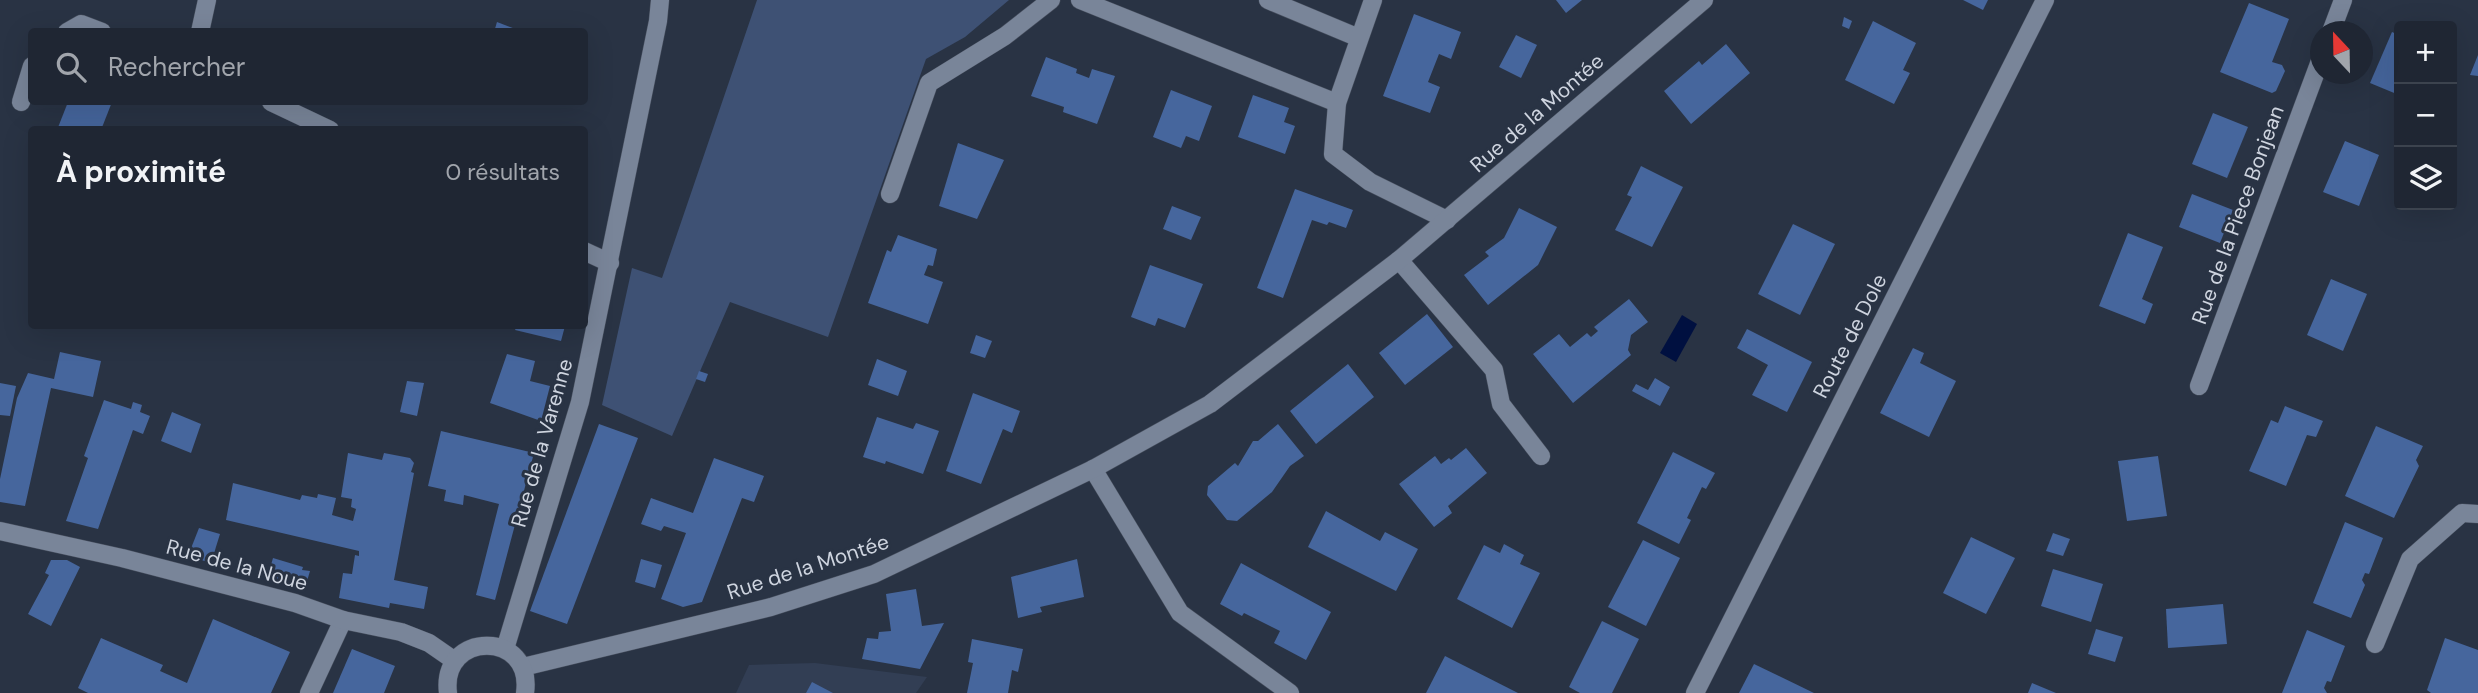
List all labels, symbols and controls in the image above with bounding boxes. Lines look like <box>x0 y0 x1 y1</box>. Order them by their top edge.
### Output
north arrow <box>2310 21 2373 84</box>
map controls <box>2394 21 2457 210</box>
button: + <box>2394 21 2457 84</box>
search box <box>28 28 588 105</box>
street label: Rue de la Montée <box>1464 47 1610 179</box>
icon: search <box>52 48 90 86</box>
text: Rechercher <box>108 50 245 84</box>
button: − <box>2394 84 2457 147</box>
street label: Rue de la Piece Bonjean <box>2185 102 2291 328</box>
button: layers <box>2394 147 2457 210</box>
text: À proximité <box>56 152 226 191</box>
text: 0 résultats <box>445 157 560 187</box>
street label: Route de Dole <box>1807 269 1893 403</box>
street label: Rue de la Varenne <box>505 355 579 531</box>
street label: Rue de la Montée <box>724 528 892 606</box>
street label: Rue de la Noue <box>163 533 311 597</box>

